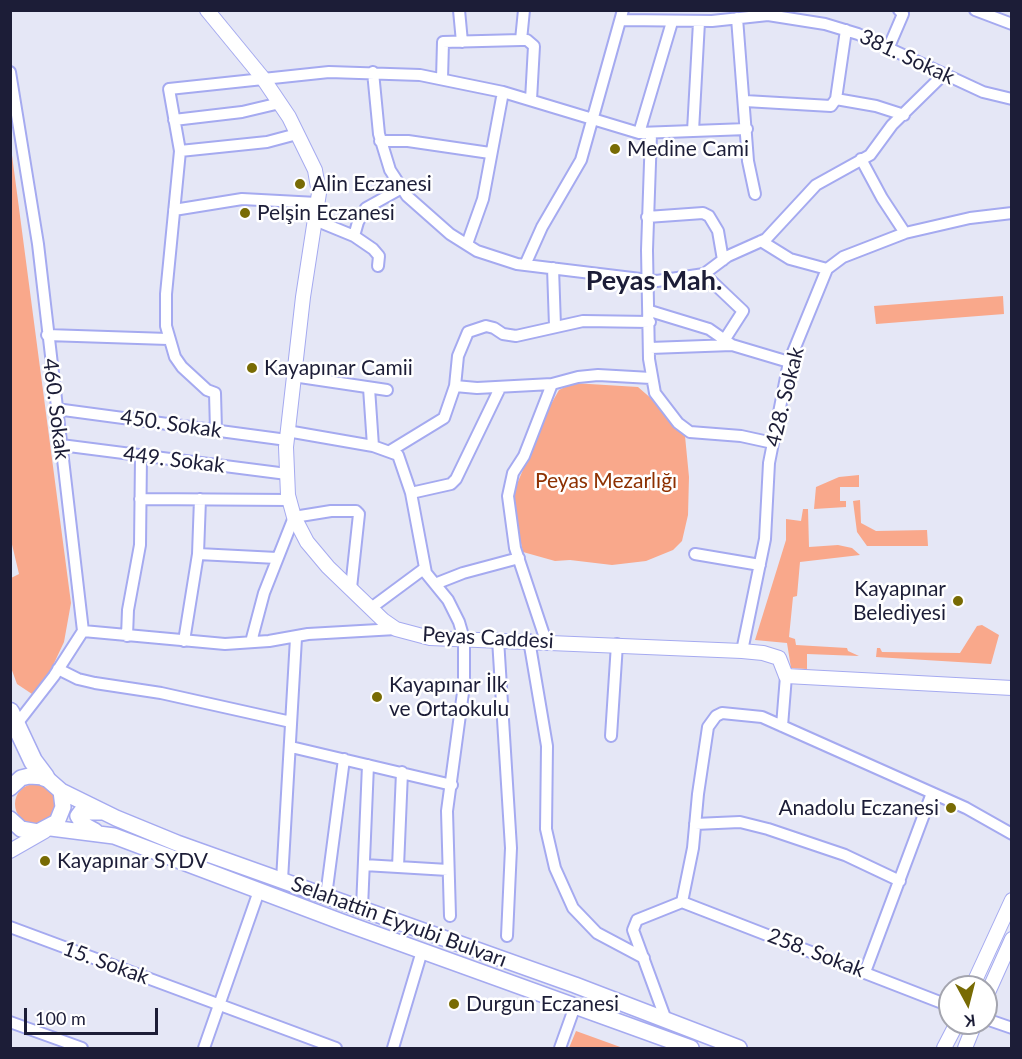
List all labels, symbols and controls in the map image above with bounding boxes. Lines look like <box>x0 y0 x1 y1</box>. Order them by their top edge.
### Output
street label: 381. Sokak <box>856 24 958 90</box>
place label: Medine Cami <box>627 136 749 162</box>
marker: Medine Cami <box>608 142 622 156</box>
place label: Alin Eczanesi <box>312 171 432 197</box>
marker: Alin Eczanesi <box>293 177 307 191</box>
place label: Pelşin Eczanesi <box>257 200 395 226</box>
marker: Pelşin Eczanesi <box>238 206 252 220</box>
district label: Peyas Mah. <box>586 265 722 297</box>
street label: 428. Sokak <box>760 345 810 449</box>
place label: Kayapınar Camii <box>264 355 413 381</box>
street label: 460. Sokak <box>37 357 75 461</box>
marker: Kayapınar Camii <box>245 361 259 375</box>
street label: 450. Sokak <box>119 404 223 444</box>
street label: 449. Sokak <box>122 441 226 479</box>
park label: Peyas Mezarlığı <box>535 468 677 494</box>
place label: Kayapınar Belediyesi <box>853 576 946 626</box>
marker: Kayapınar Belediyesi <box>951 594 965 608</box>
street label: Peyas Caddesi <box>422 622 554 654</box>
place label: Kayapınar İlk ve Ortaokulu <box>389 672 509 722</box>
marker: Kayapınar İlk ve Ortaokulu <box>370 690 384 704</box>
place label: Anadolu Eczanesi <box>778 795 939 821</box>
marker: Anadolu Eczanesi <box>944 801 958 815</box>
place label: Kayapınar SYDV <box>57 848 208 874</box>
marker: Kayapınar SYDV <box>38 854 52 868</box>
street label: Selahattin Eyyubi Bulvarı <box>288 871 510 973</box>
street label: 258. Sokak <box>764 923 868 983</box>
street label: 15. Sokak <box>60 936 152 990</box>
north arrow <box>938 975 998 1035</box>
place label: Durgun Eczanesi <box>466 991 619 1017</box>
scale bar <box>27 996 160 1034</box>
marker: Durgun Eczanesi <box>447 997 461 1011</box>
text: 100 m <box>35 1007 86 1029</box>
text: K <box>963 1011 977 1031</box>

